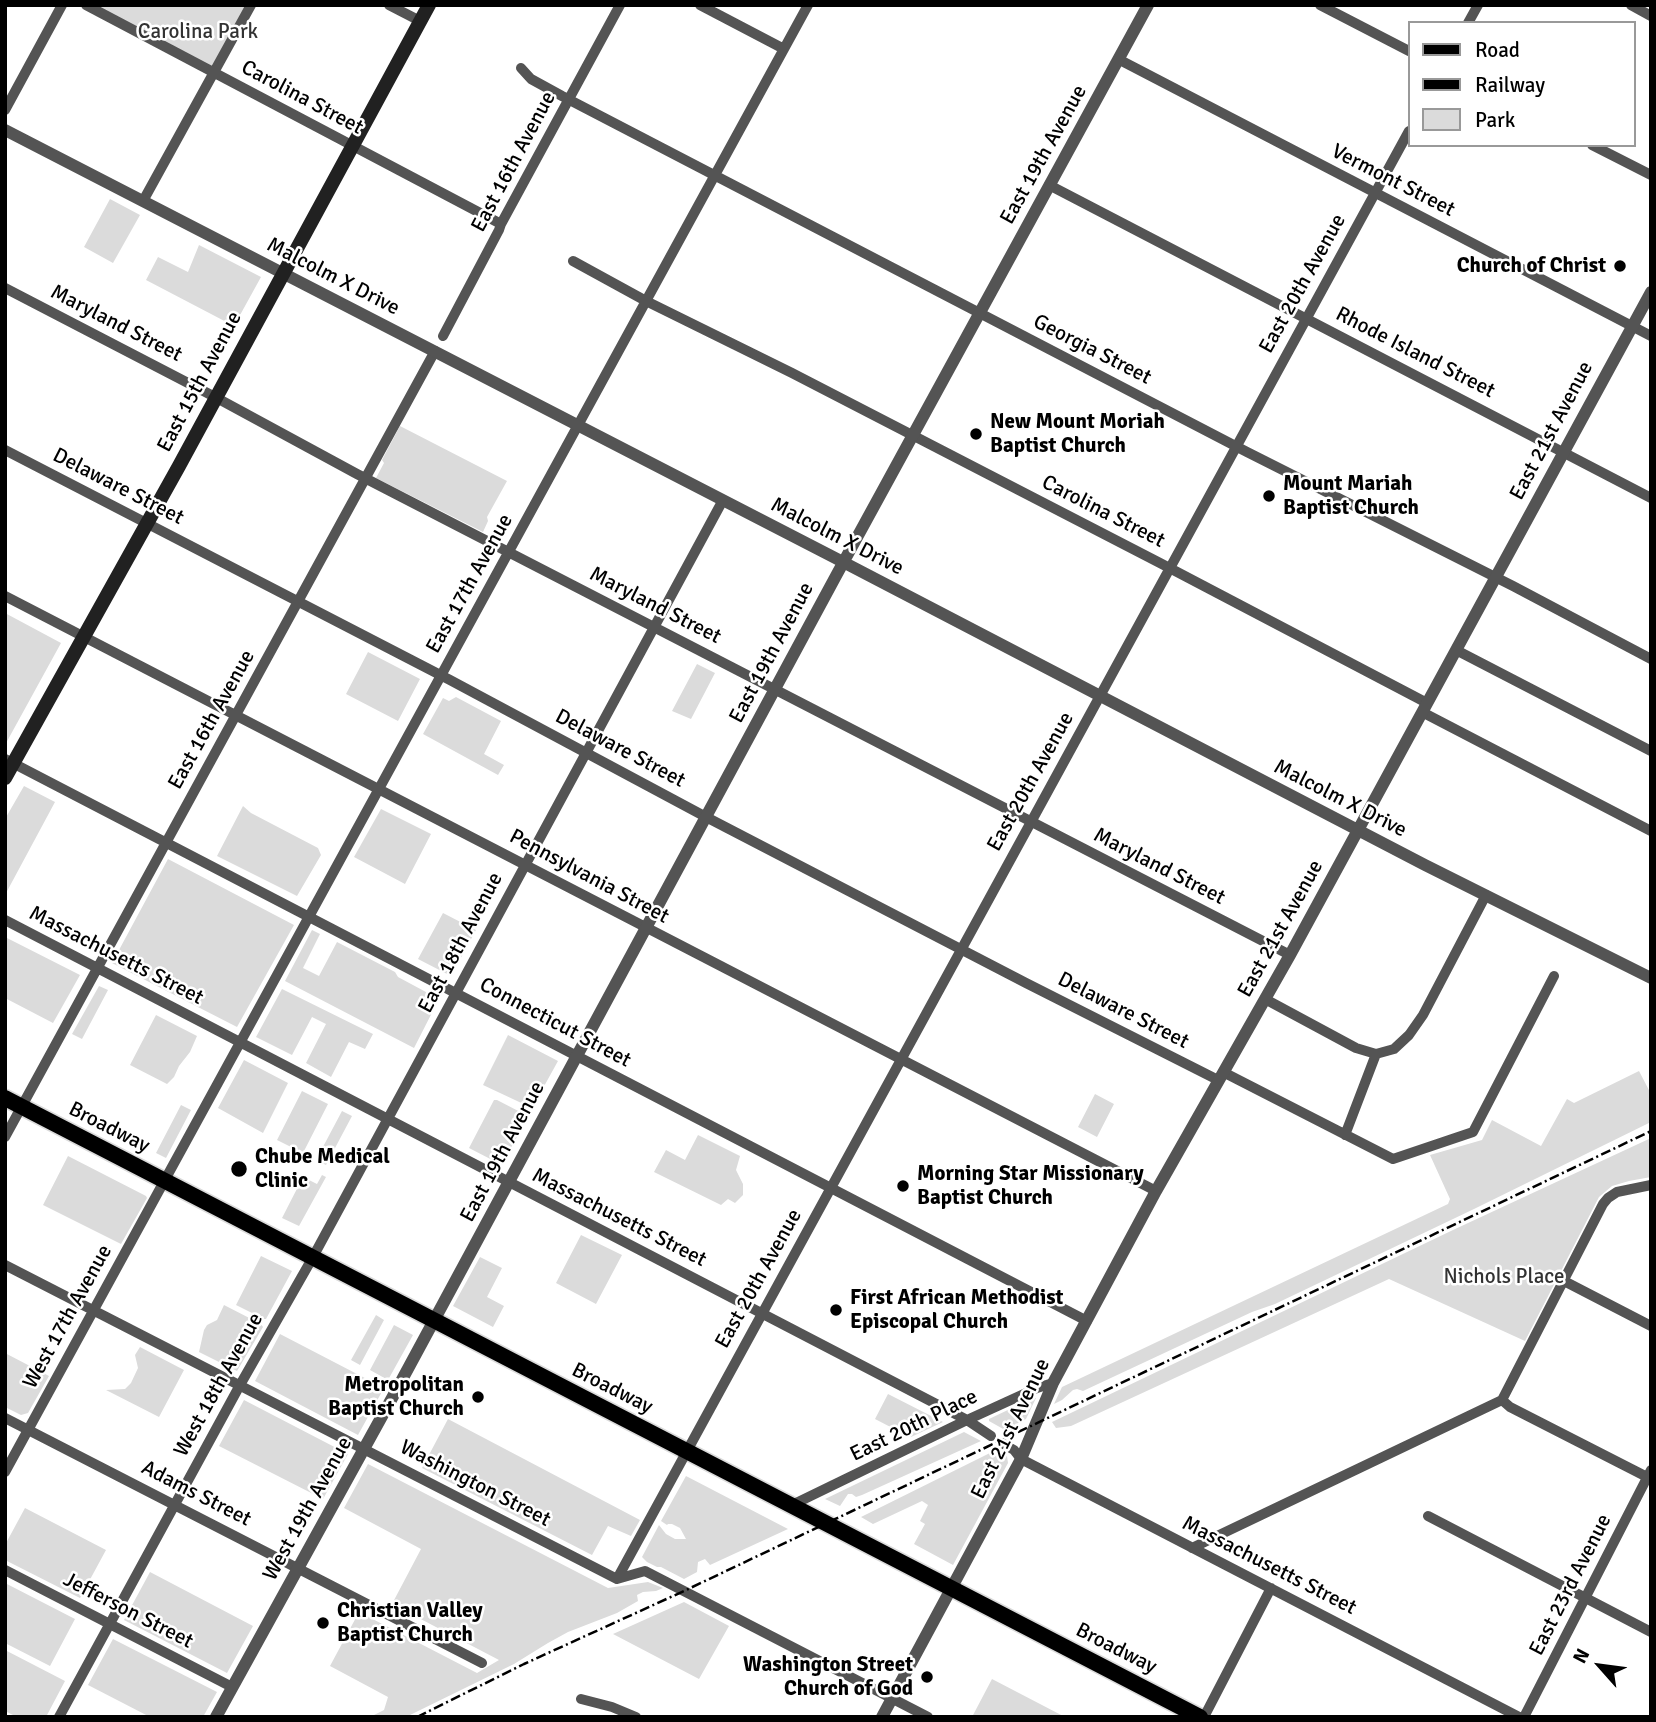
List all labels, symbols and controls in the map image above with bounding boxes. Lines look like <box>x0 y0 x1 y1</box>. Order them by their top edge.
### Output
park label: Carolina Park <box>138 19 258 45</box>
legend <box>1408 21 1635 147</box>
text: Road <box>1475 37 1520 63</box>
street label: Carolina Street <box>237 55 367 141</box>
text: Railway <box>1475 72 1545 98</box>
street label: East 19th Avenue <box>995 81 1093 229</box>
street label: East 16th Avenue <box>466 88 562 236</box>
text: Park <box>1475 107 1515 133</box>
street label: Vermont Street <box>1327 139 1459 223</box>
street label: East 20th Avenue <box>1254 210 1352 358</box>
street label: Malcolm X Drive <box>262 233 404 321</box>
place label: Church of Christ <box>1457 253 1606 279</box>
marker: Church of Christ <box>1612 258 1628 274</box>
street label: Maryland Street <box>46 280 186 368</box>
street label: Rhode Island Street <box>1331 302 1499 404</box>
street label: East 15th Avenue <box>152 308 248 456</box>
street label: Georgia Street <box>1029 309 1155 391</box>
street label: East 21st Avenue <box>1505 358 1599 504</box>
place label: New Mount Moriah Baptist Church <box>990 409 1165 459</box>
marker: New Mount Moriah Baptist Church <box>968 426 984 442</box>
street label: Delaware Street <box>48 443 188 531</box>
street label: Carolina Street <box>1037 470 1169 554</box>
place label: Mount Mariah Baptist Church <box>1283 471 1419 521</box>
marker: Mount Mariah Baptist Church <box>1261 488 1277 504</box>
street label: Malcolm X Drive <box>766 493 908 581</box>
street label: East 17th Avenue <box>421 510 519 658</box>
street label: Maryland Street <box>585 562 725 650</box>
street label: East 19th Avenue <box>724 579 820 727</box>
street label: East 16th Avenue <box>163 646 261 794</box>
street label: Delaware Street <box>551 704 689 794</box>
street label: East 20th Avenue <box>982 708 1080 856</box>
street label: Malcolm X Drive <box>1269 755 1411 843</box>
street label: Maryland Street <box>1089 823 1229 911</box>
street label: Pennsylvania Street <box>505 824 673 930</box>
street label: East 21st Avenue <box>1233 856 1329 1002</box>
street label: East 18th Avenue <box>413 869 509 1017</box>
street label: Massachusetts Street <box>25 901 207 1011</box>
street label: Delaware Street <box>1053 967 1193 1055</box>
street label: Connecticut Street <box>475 972 635 1074</box>
street label: East 19th Avenue <box>455 1078 551 1226</box>
street label: Broadway <box>64 1097 154 1159</box>
place label: Chube Medical Clinic <box>255 1144 390 1194</box>
marker: Chube Medical Clinic <box>229 1159 249 1179</box>
place label: Morning Star Missionary Baptist Church <box>917 1161 1144 1211</box>
street label: Massachusetts Street <box>528 1163 710 1273</box>
marker: Morning Star Missionary Baptist Church <box>895 1178 911 1194</box>
street label: East 20th Avenue <box>710 1205 808 1353</box>
street label: West 17th Avenue <box>18 1241 118 1393</box>
park label: Nichols Place <box>1443 1264 1565 1290</box>
place label: First African Methodist Episcopal Church <box>850 1285 1063 1335</box>
marker: First African Methodist Episcopal Church <box>828 1302 844 1318</box>
street label: West 18th Avenue <box>169 1309 269 1461</box>
street label: East 21st Avenue <box>966 1355 1056 1503</box>
street label: Broadway <box>567 1358 657 1420</box>
place label: Metropolitan Baptist Church <box>328 1372 464 1422</box>
street label: East 20th Place <box>846 1384 982 1468</box>
marker: Metropolitan Baptist Church <box>470 1389 486 1405</box>
street label: West 19th Avenue <box>258 1433 358 1585</box>
street label: Washington Street <box>396 1435 554 1533</box>
street label: Adams Street <box>137 1456 255 1532</box>
street label: East 23rd Avenue <box>1525 1510 1617 1660</box>
street label: Massachusetts Street <box>1178 1511 1360 1621</box>
street label: Jefferson Street <box>59 1567 197 1655</box>
place label: Christian Valley Baptist Church <box>337 1598 483 1648</box>
marker: Christian Valley Baptist Church <box>315 1615 331 1631</box>
street label: Broadway <box>1071 1618 1161 1680</box>
north arrow <box>1565 1631 1635 1701</box>
text: N <box>1568 1645 1595 1668</box>
place label: Washington Street Church of God <box>743 1652 913 1702</box>
marker: Washington Street Church of God <box>919 1669 935 1685</box>

